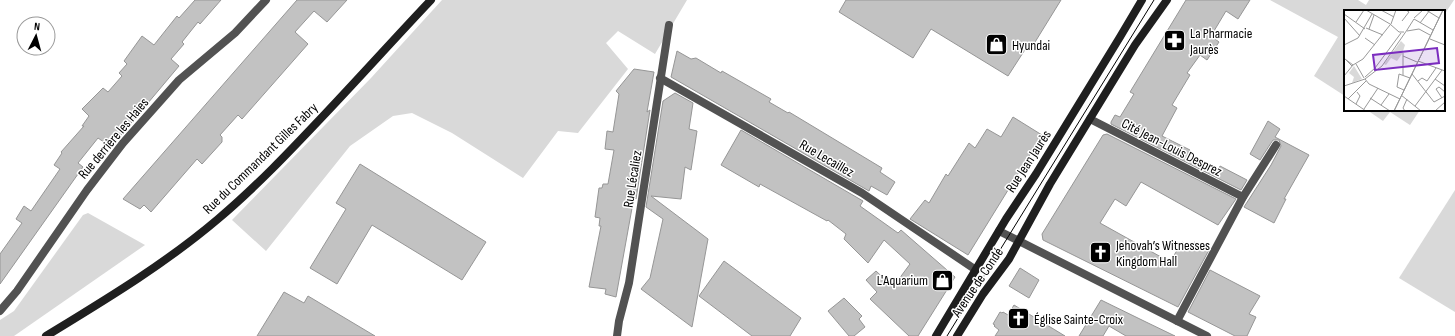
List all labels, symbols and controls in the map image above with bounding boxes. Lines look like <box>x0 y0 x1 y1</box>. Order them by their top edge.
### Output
inset map <box>1344 10 1445 111</box>
north arrow <box>16 16 56 56</box>
text: N <box>33 20 41 33</box>
place label: La Pharmacie Jaurès <box>1189 25 1252 58</box>
pharmacy icon: La Pharmacie Jaurès <box>1162 28 1188 54</box>
shop icon: Hyundai <box>984 32 1010 58</box>
place label: Hyundai <box>1012 37 1050 54</box>
street label: Rue derrière les Haies <box>74 94 152 182</box>
street label: Rue du Commandant Gilles Fabry <box>199 99 322 218</box>
street label: Cité Jean-Louis Desprez <box>1119 115 1225 180</box>
street label: Rue Jean Jaurès <box>1002 127 1055 196</box>
street label: Rue Lecaillez <box>796 136 857 181</box>
street label: Rue Lécaliez <box>620 149 645 209</box>
place label: Jehovah’s Witnesses Kingdom Hall <box>1115 237 1210 270</box>
church icon: Jehovah’s Witnesses Kingdom Hall <box>1088 240 1114 266</box>
street label: Avenue de Condé <box>947 244 1007 321</box>
shop icon: L'Aquarium <box>930 267 956 293</box>
place label: L'Aquarium <box>877 272 928 289</box>
church icon: Église Sainte-Croix <box>1006 306 1032 332</box>
place label: Église Sainte-Croix <box>1034 311 1124 328</box>

